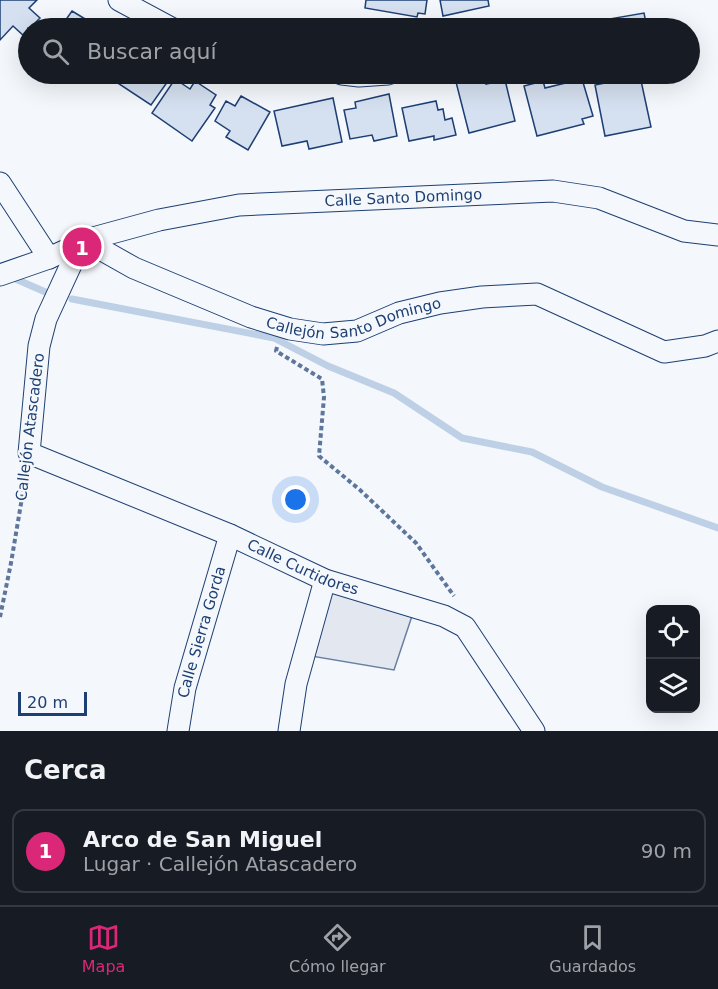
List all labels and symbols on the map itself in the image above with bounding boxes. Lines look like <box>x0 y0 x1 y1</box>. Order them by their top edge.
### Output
street label: Calle Santo Domingo <box>324 185 483 210</box>
pin: 1 <box>62 224 101 270</box>
street label: Callejón Santo Domingo <box>264 294 443 343</box>
street label: Callejón Atascadero <box>12 352 48 502</box>
your location <box>281 485 310 514</box>
street label: Calle Curtidores <box>244 535 361 599</box>
street label: Calle Sierra Gorda <box>175 564 229 699</box>
scale bar <box>18 689 87 716</box>

